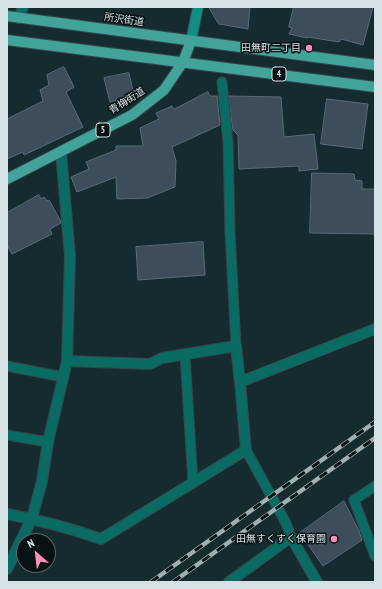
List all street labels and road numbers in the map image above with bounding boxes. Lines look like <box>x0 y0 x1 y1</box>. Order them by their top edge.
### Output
street label: 所沢街道 <box>103 11 145 29</box>
road number: 4 <box>272 67 286 81</box>
street label: 青梅街道 <box>107 85 147 117</box>
road number: 5 <box>96 123 110 137</box>

